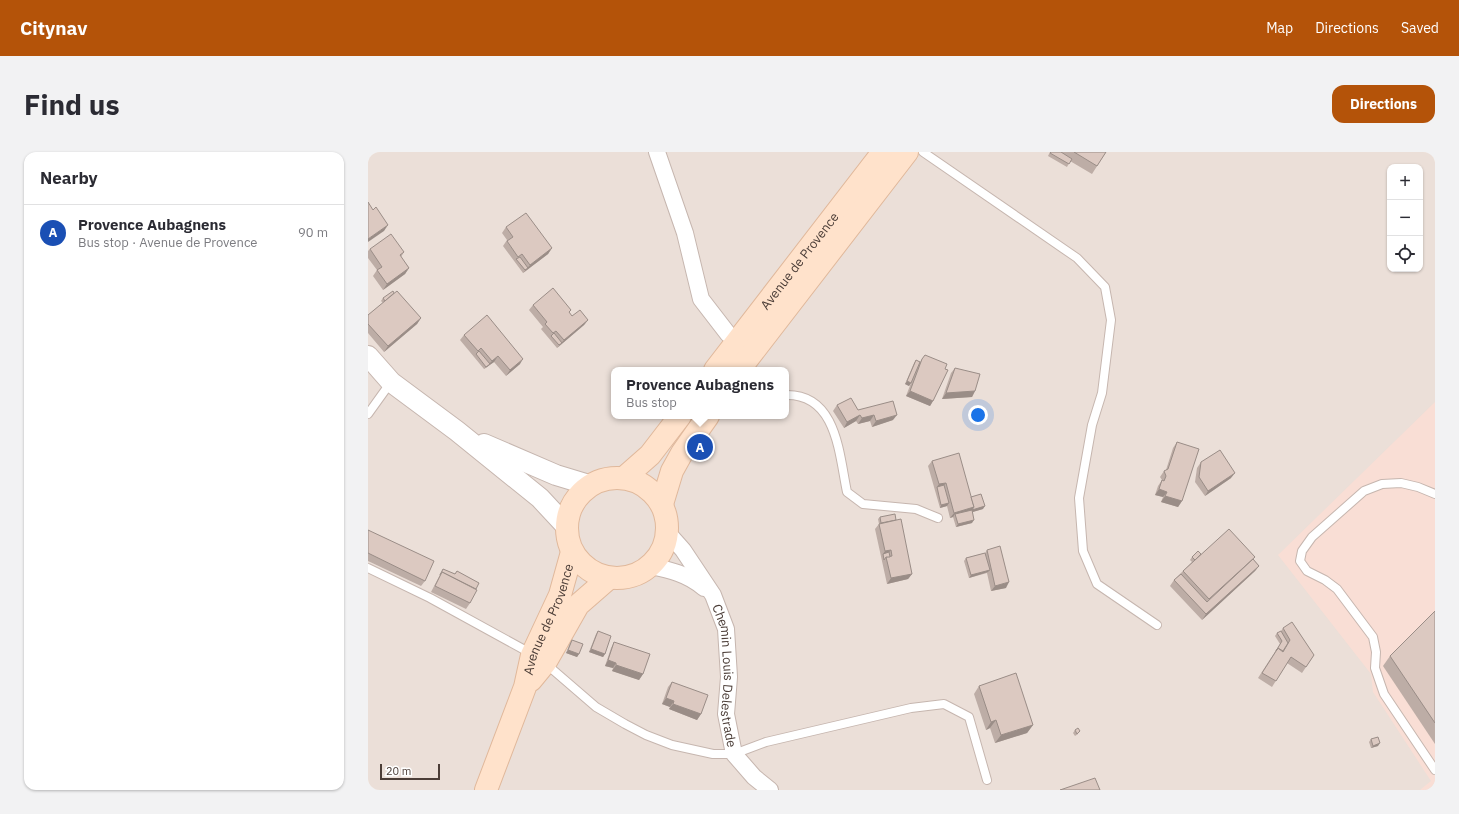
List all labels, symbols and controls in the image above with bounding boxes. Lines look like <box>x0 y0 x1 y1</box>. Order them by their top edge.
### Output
text: Citynav <box>20 16 87 40</box>
text: Map <box>1266 19 1293 37</box>
text: Directions <box>1315 19 1379 37</box>
text: Saved <box>1401 19 1439 37</box>
button: Directions <box>1332 85 1435 123</box>
text: Find us <box>24 86 120 123</box>
map controls <box>1387 164 1423 272</box>
button: + <box>1387 164 1423 200</box>
text: Nearby <box>40 167 98 189</box>
button: − <box>1387 200 1423 236</box>
street label: Avenue de Provence <box>757 209 842 313</box>
text: Provence Aubagnens <box>78 215 226 234</box>
text: A <box>49 224 57 241</box>
text: 90 m <box>298 224 328 241</box>
text: Bus stop · Avenue de Provence <box>78 234 257 251</box>
button: locate <box>1387 236 1423 272</box>
popup <box>611 367 789 419</box>
text: Provence Aubagnens <box>626 375 774 394</box>
text: Bus stop <box>626 394 677 411</box>
your location <box>968 405 988 425</box>
pin: A <box>687 432 713 462</box>
street label: Avenue de Provence <box>520 562 577 677</box>
street label: Chemin Louis Delestrade <box>708 602 740 749</box>
scale bar <box>380 762 440 781</box>
text: 20 m <box>386 764 411 778</box>

